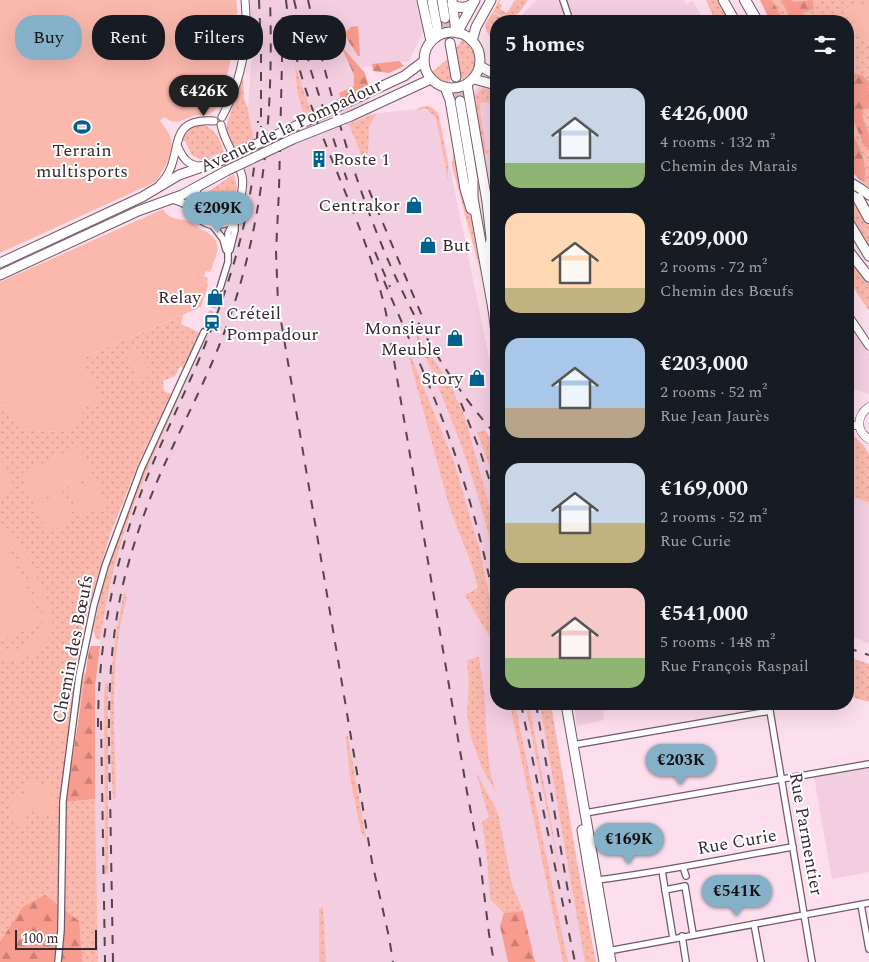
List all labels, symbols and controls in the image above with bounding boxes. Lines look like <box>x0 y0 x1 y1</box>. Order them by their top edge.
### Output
chip: Buy <box>15 15 82 60</box>
chip: Rent <box>92 15 165 60</box>
chip: Filters <box>175 15 263 60</box>
chip: New <box>273 15 346 60</box>
text: 5 homes <box>505 29 585 61</box>
icon: filters <box>811 31 839 59</box>
street label: Avenue de la Pompadour <box>195 72 387 180</box>
pin: €426K <box>169 74 239 117</box>
text: €426K <box>180 79 228 103</box>
text: €426,000 <box>660 98 748 130</box>
icon: home <box>545 108 605 168</box>
sports icon: Terrain multisports <box>72 117 92 137</box>
text: 4 rooms · 132 m² <box>660 130 775 154</box>
place label: Terrain multisports <box>36 137 128 185</box>
place label: Poste 1 <box>333 146 390 173</box>
building icon: Poste 1 <box>309 149 329 169</box>
text: Chemin des Marais <box>660 154 798 178</box>
pin: €209K <box>183 192 253 234</box>
place label: Centrakor <box>319 192 400 219</box>
shop icon: Centrakor <box>404 195 424 215</box>
text: €209K <box>194 196 242 220</box>
text: €209,000 <box>660 223 748 255</box>
place label: But <box>442 232 470 259</box>
icon: home <box>545 233 605 293</box>
shop icon: But <box>418 235 438 255</box>
text: 2 rooms · 72 m² <box>660 255 767 279</box>
text: Chemin des Bœufs <box>660 279 794 303</box>
place label: Relay <box>158 284 202 311</box>
shop icon: Relay <box>205 287 225 307</box>
place label: Créteil Pompadour <box>226 300 318 348</box>
station icon: Créteil Pompadour <box>202 313 222 333</box>
place label: Monsieur Meuble <box>364 315 441 363</box>
shop icon: Monsieur Meuble <box>445 328 465 348</box>
text: €203,000 <box>660 348 748 380</box>
icon: home <box>545 358 605 418</box>
place label: Story <box>421 365 464 392</box>
shop icon: Story <box>467 368 487 388</box>
text: 2 rooms · 52 m² <box>660 380 767 404</box>
text: Rue Jean Jaurès <box>660 404 770 428</box>
text: €169,000 <box>660 473 748 505</box>
icon: home <box>545 483 605 543</box>
text: 2 rooms · 52 m² <box>660 505 767 529</box>
text: Rue Curie <box>660 529 731 553</box>
street label: Chemin des Bœufs <box>45 573 101 725</box>
text: €541,000 <box>660 598 748 630</box>
icon: home <box>545 608 605 668</box>
text: 5 rooms · 148 m² <box>660 630 775 654</box>
text: Rue François Raspail <box>660 654 809 678</box>
pin: €203K <box>646 744 716 786</box>
text: €203K <box>657 748 705 772</box>
street label: Rue Parmentier <box>782 770 830 898</box>
pin: €169K <box>594 822 664 865</box>
street label: Rue Curie <box>695 822 779 862</box>
text: €169K <box>605 827 653 851</box>
pin: €541K <box>702 874 772 917</box>
text: €541K <box>713 879 761 903</box>
scale bar <box>15 927 98 950</box>
text: 100 m <box>22 928 59 949</box>

